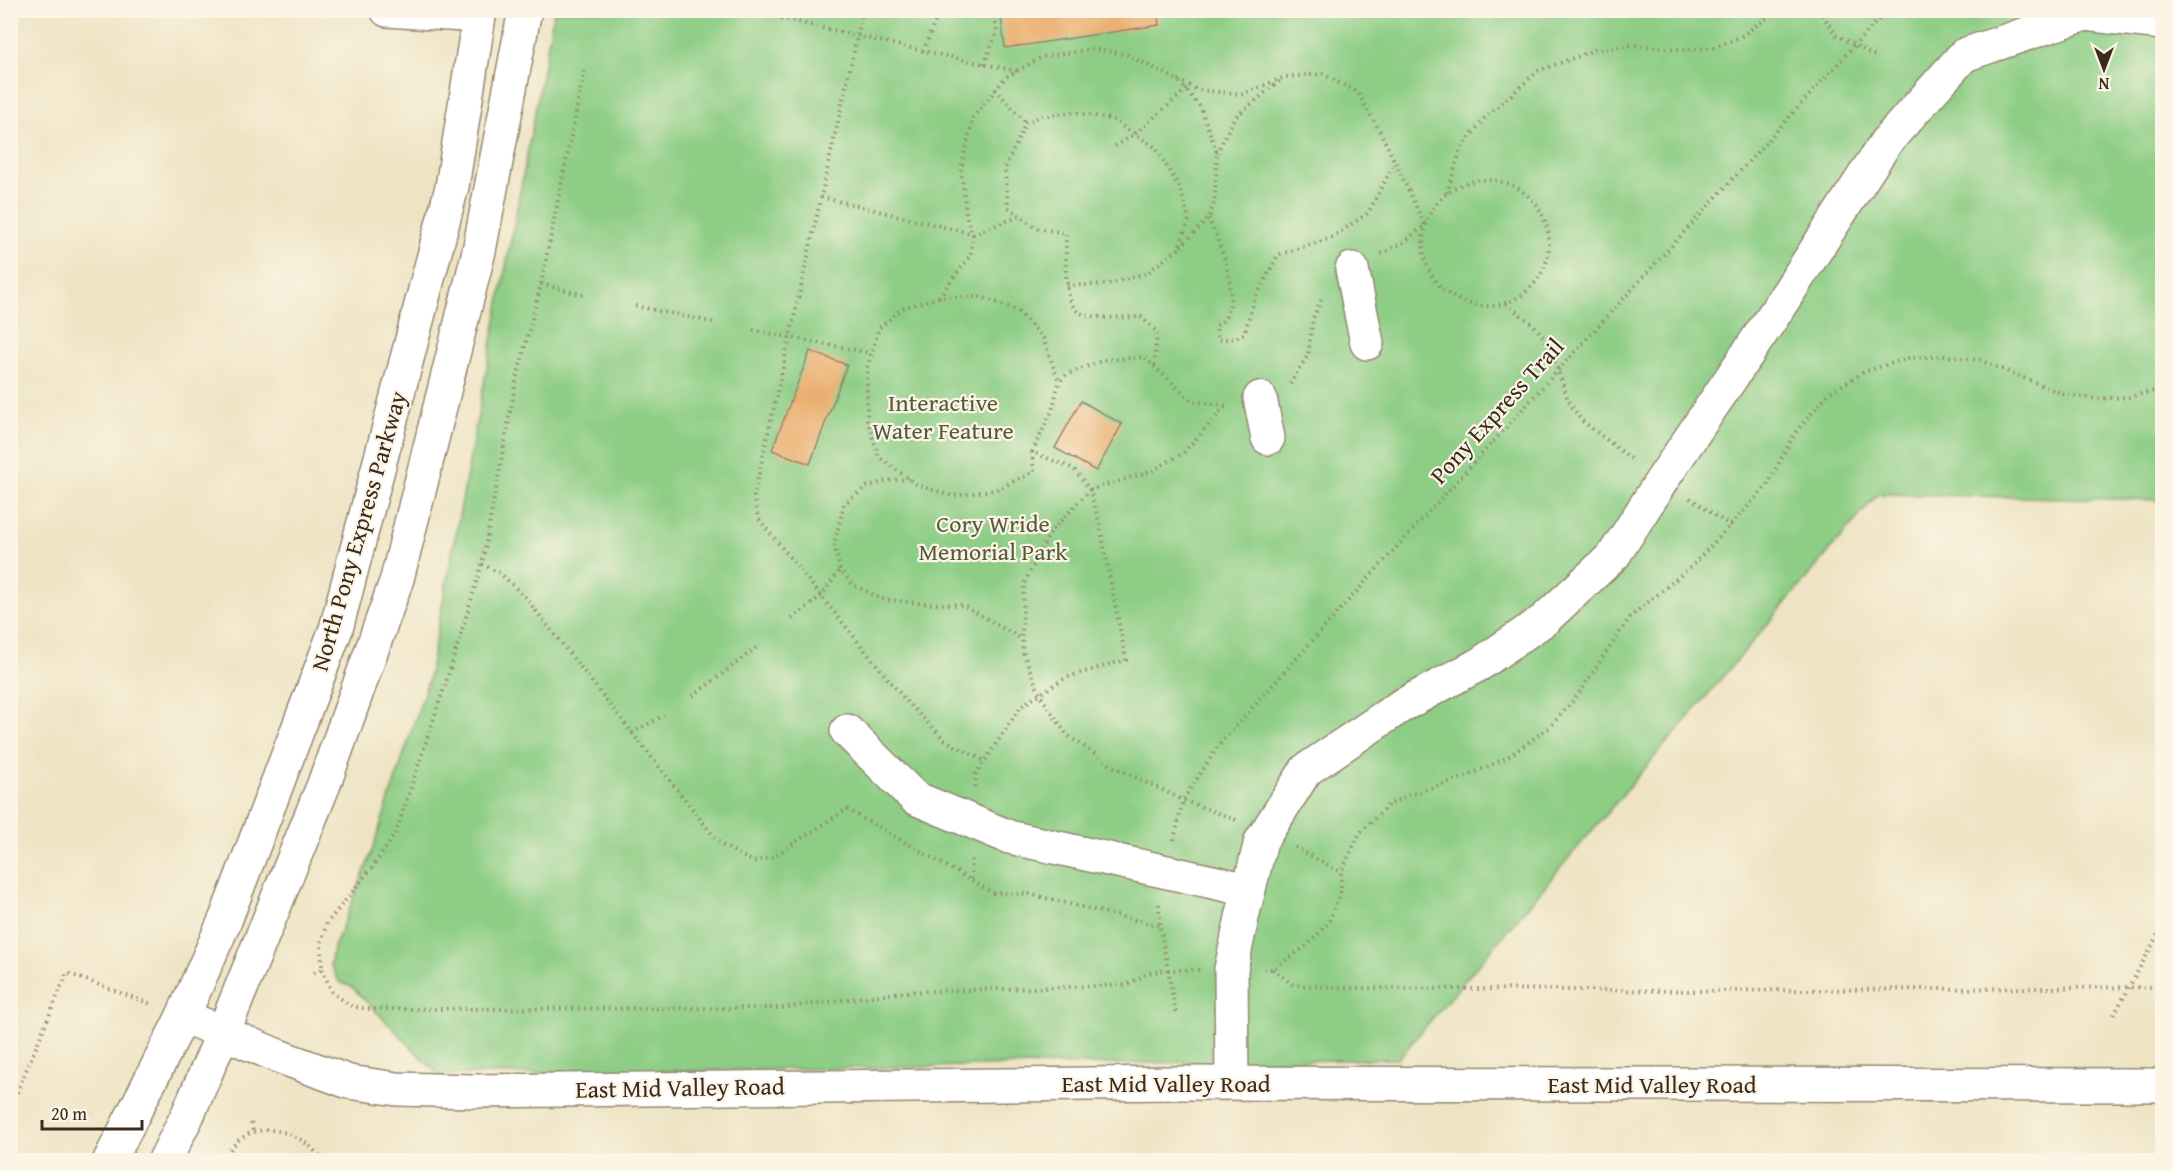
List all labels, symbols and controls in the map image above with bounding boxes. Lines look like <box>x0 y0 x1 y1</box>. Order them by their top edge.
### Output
north arrow <box>2074 39 2134 99</box>
text: N <box>2098 72 2109 96</box>
street label: Pony Express Trail <box>1421 330 1572 492</box>
park label: Interactive Water Feature <box>872 385 1014 448</box>
street label: North Pony Express Parkway <box>302 387 415 675</box>
park label: Cory Wride Memorial Park <box>918 506 1068 569</box>
street label: East Mid Valley Road <box>1061 1066 1271 1101</box>
street label: East Mid Valley Road <box>1547 1067 1757 1102</box>
street label: East Mid Valley Road <box>575 1068 785 1107</box>
scale bar <box>42 1093 142 1131</box>
text: 20 m <box>51 1100 87 1127</box>

